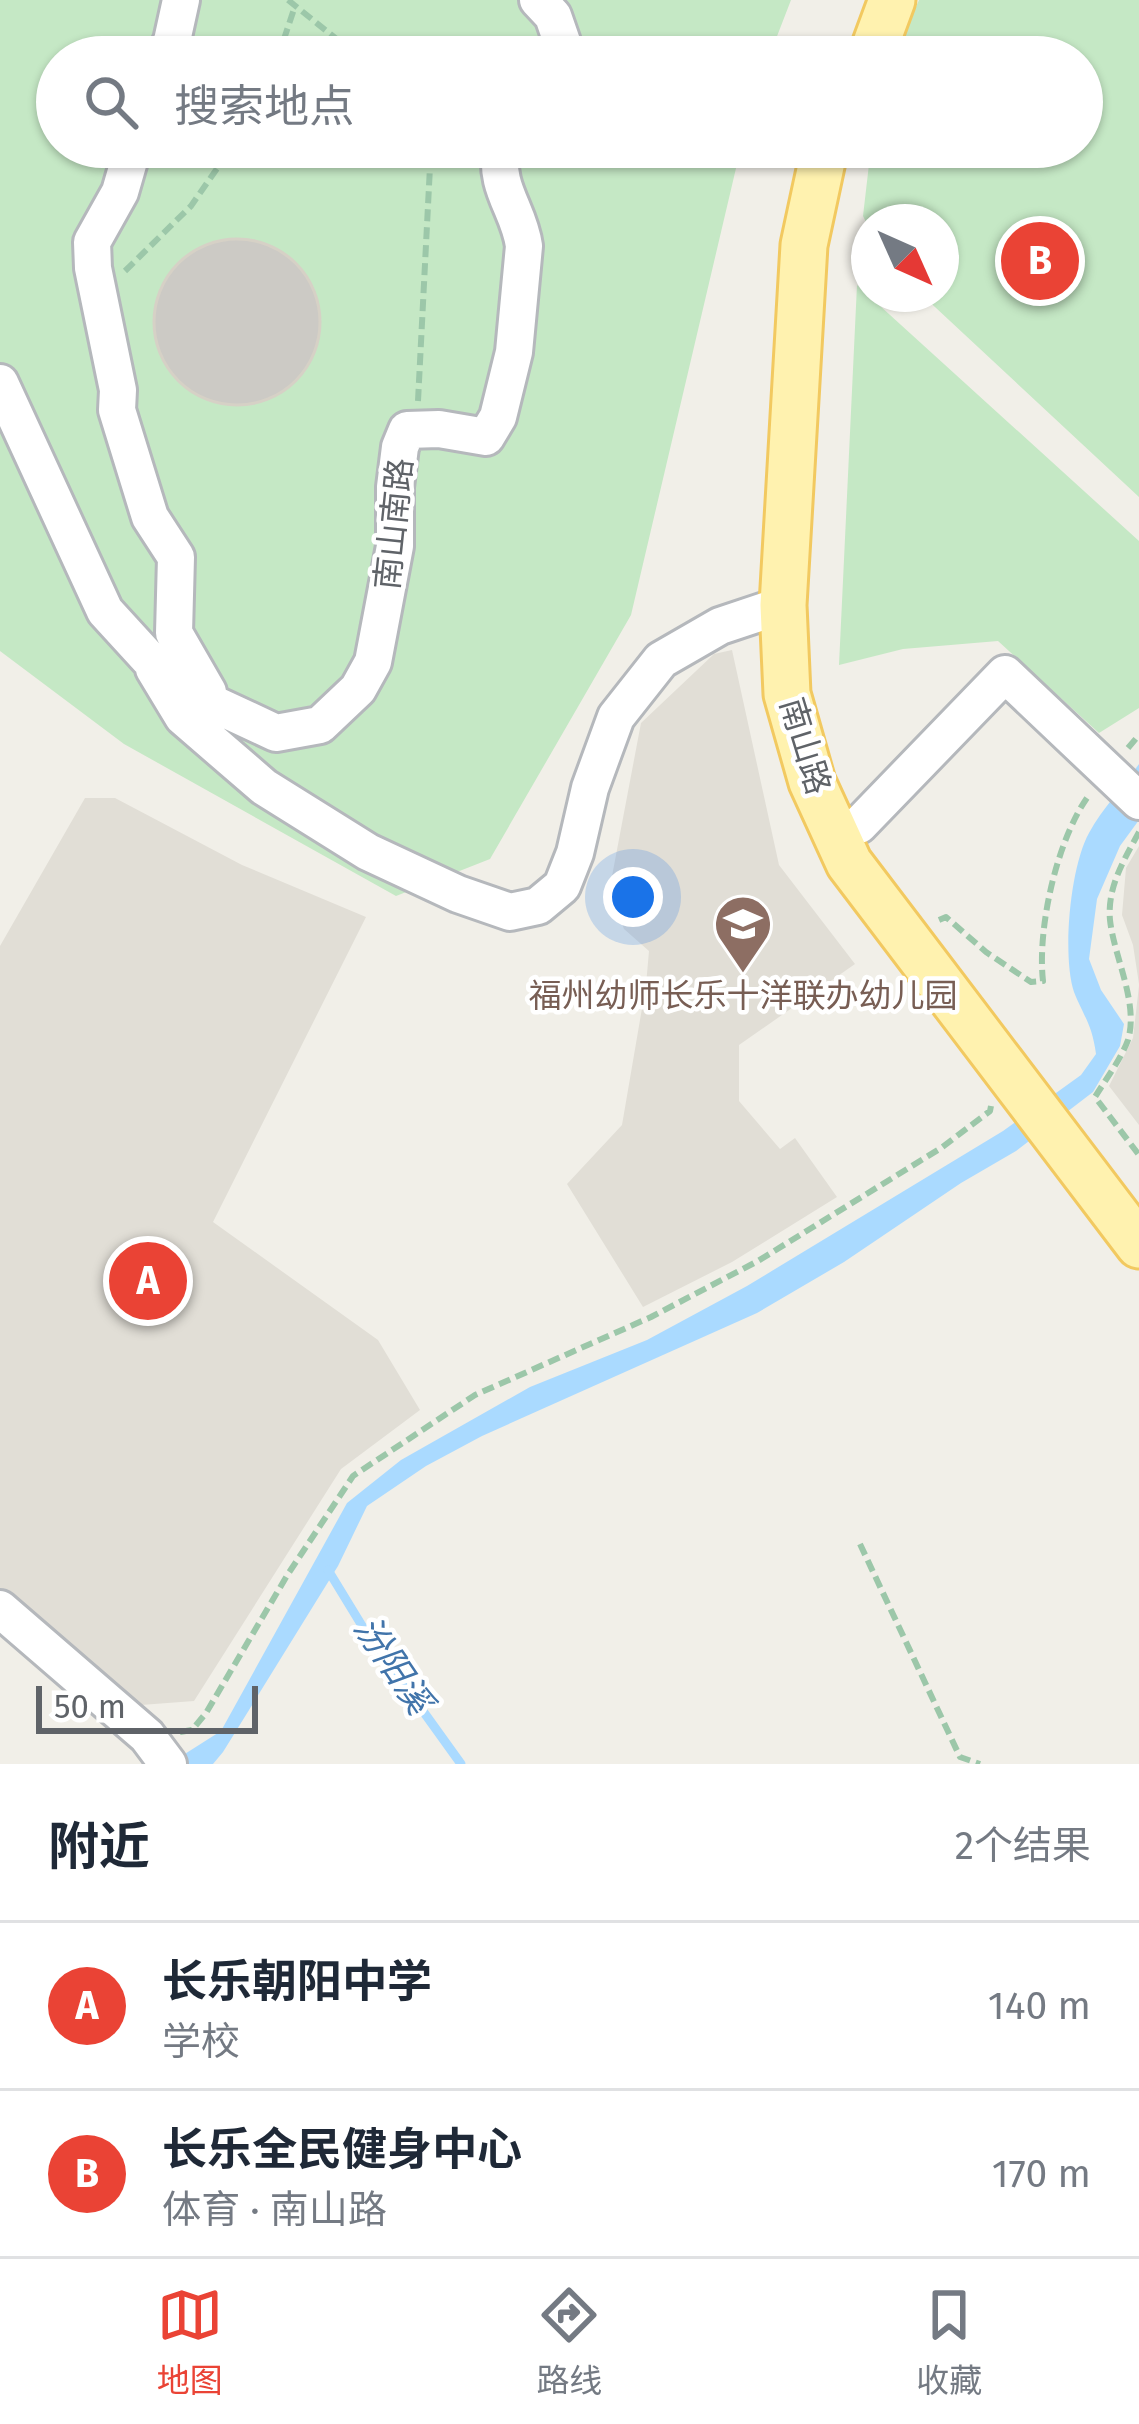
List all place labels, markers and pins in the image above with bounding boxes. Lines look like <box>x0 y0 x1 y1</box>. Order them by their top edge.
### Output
pin: B <box>1001 216 1079 306</box>
school or university icon: 福州幼师长乐十洋联办幼儿园 <box>712 893 774 975</box>
place label: 福州幼师长乐十洋联办幼儿园 <box>529 976 958 1016</box>
pin: A <box>109 1236 187 1326</box>

